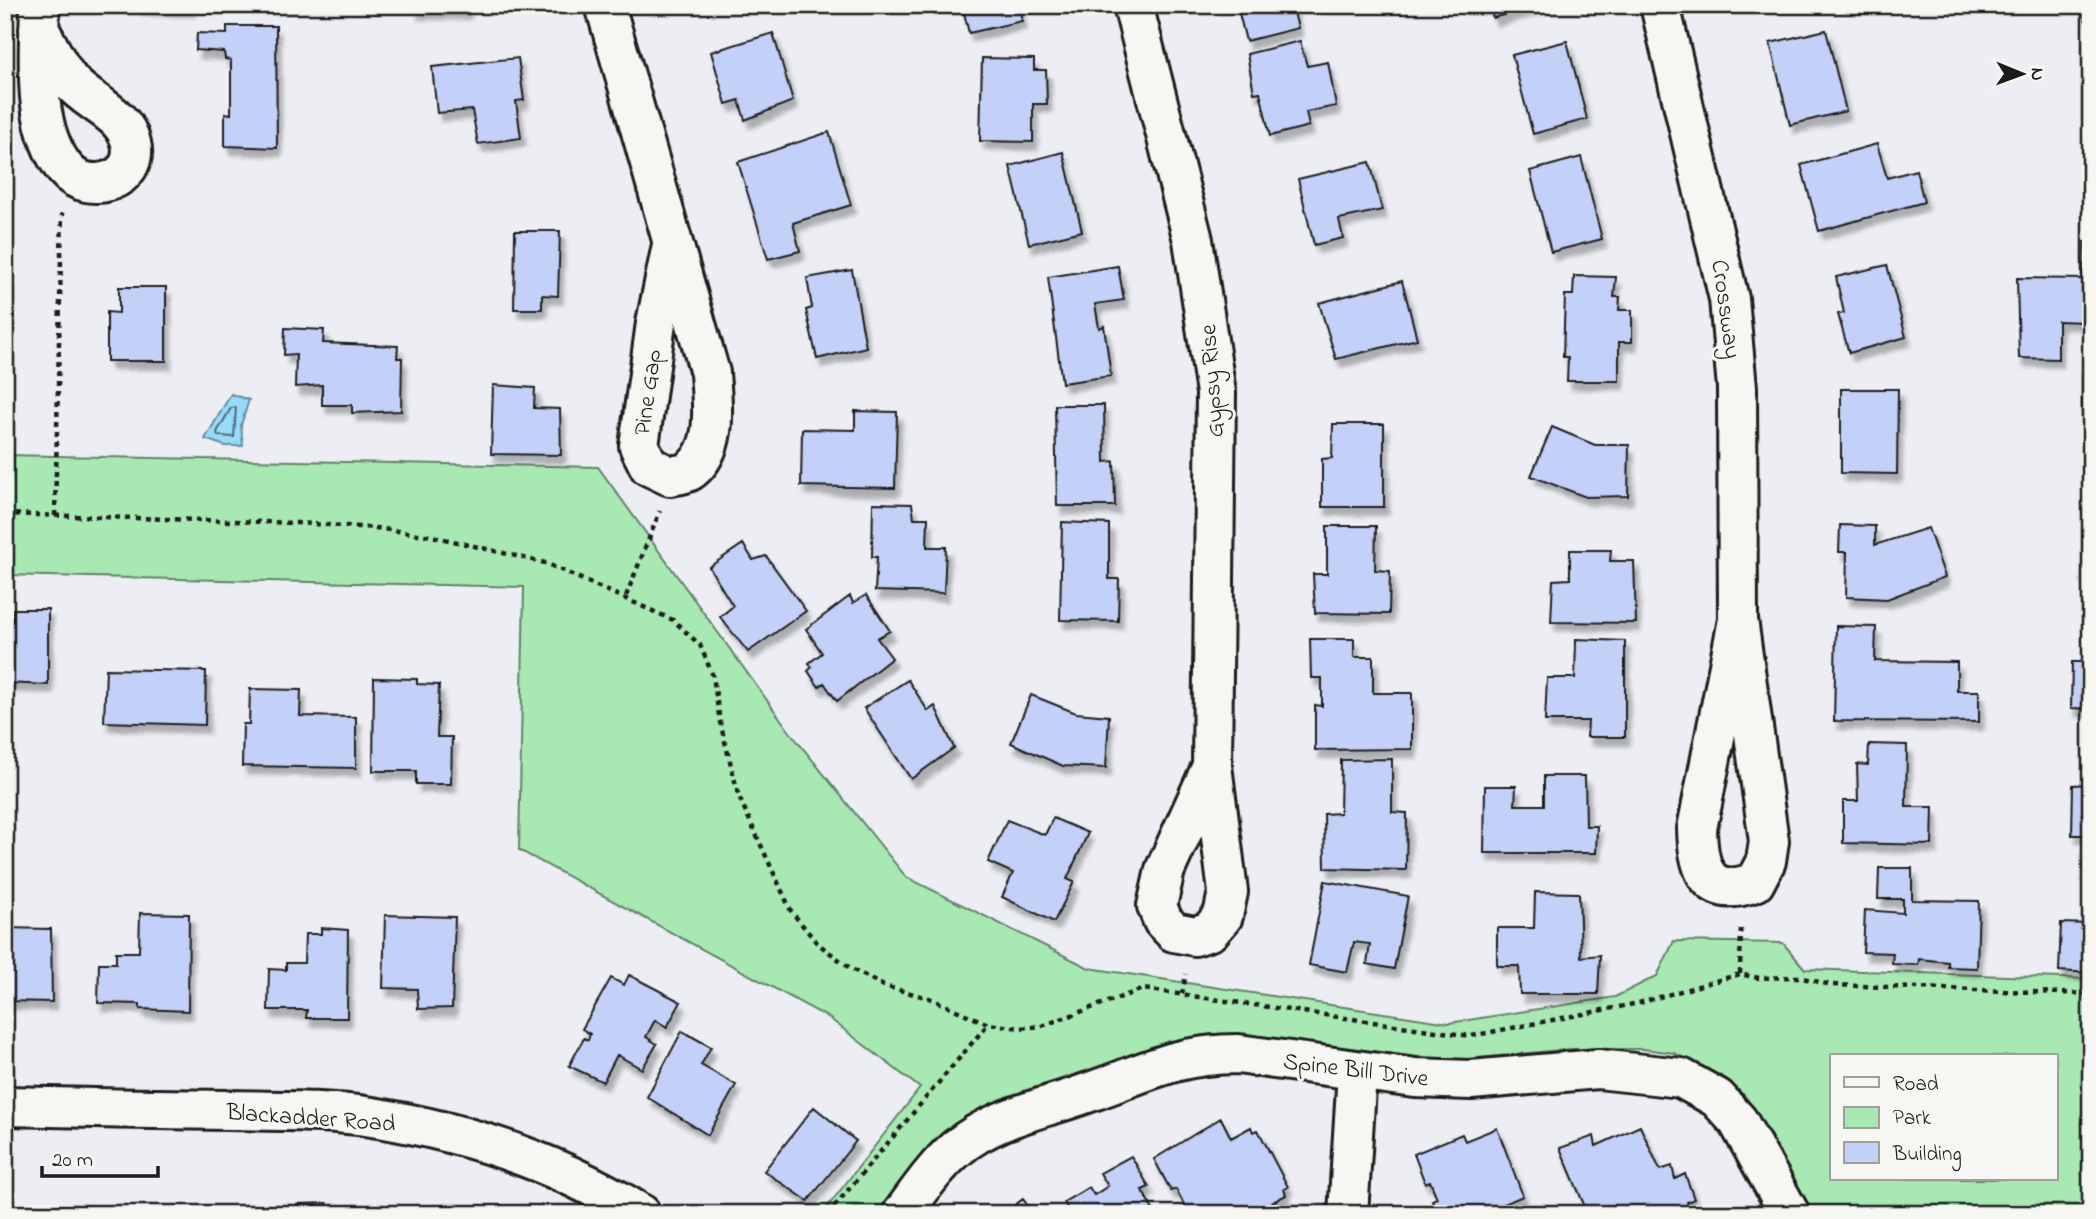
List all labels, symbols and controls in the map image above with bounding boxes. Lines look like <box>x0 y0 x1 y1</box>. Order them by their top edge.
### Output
north arrow <box>1988 38 2058 108</box>
text: N <box>2023 68 2050 81</box>
street label: Crossway <box>1699 258 1749 361</box>
street label: Gypsy Rise <box>1192 323 1236 439</box>
street label: Pine Gap <box>626 347 673 438</box>
street label: Spine Bill Drive <box>1281 1045 1431 1098</box>
legend <box>1830 1054 2058 1180</box>
text: Road <box>1893 1070 1939 1100</box>
street label: Blackadder Road <box>224 1096 397 1143</box>
text: Park <box>1893 1104 1932 1134</box>
scale bar <box>42 1135 158 1179</box>
text: Building <box>1892 1140 1962 1172</box>
text: 20 m <box>52 1146 93 1176</box>

